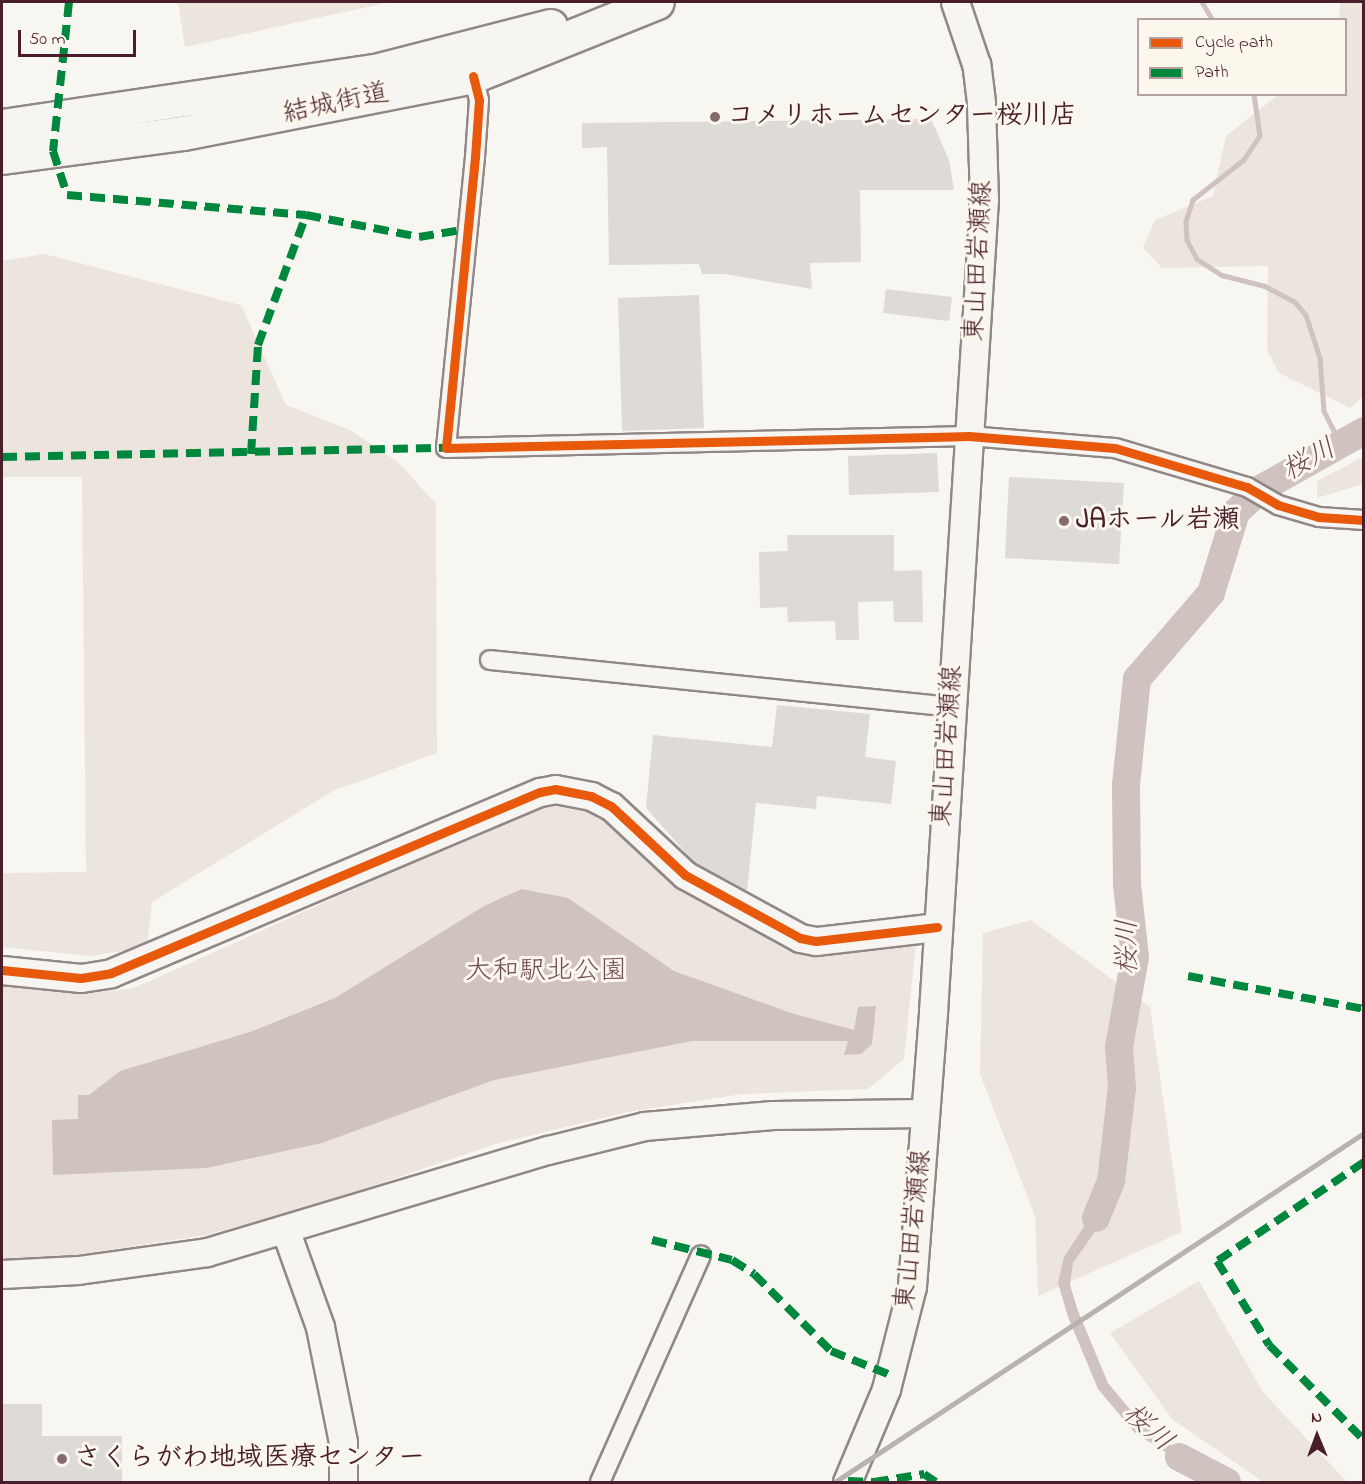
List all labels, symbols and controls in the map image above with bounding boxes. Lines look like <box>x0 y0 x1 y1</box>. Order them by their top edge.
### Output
scale bar <box>21 18 140 56</box>
legend <box>1137 18 1347 96</box>
text: 50 m <box>29 27 66 53</box>
text: Cycle path <box>1195 30 1273 56</box>
text: Path <box>1195 60 1229 86</box>
street label: 結城街道 <box>280 77 392 131</box>
place label: コメリホームセンター桜川店 <box>727 101 1078 133</box>
marker: コメリホームセンター桜川店 <box>708 110 722 124</box>
street label: 東山田岩瀬線 <box>959 179 999 343</box>
water label: 桜川 <box>1277 433 1343 489</box>
place label: JAホール岩瀬 <box>1076 505 1241 537</box>
marker: JAホール岩瀬 <box>1057 514 1071 528</box>
street label: 東山田岩瀬線 <box>926 664 970 828</box>
water label: 桜川 <box>1112 919 1146 975</box>
park label: 大和駅北公園 <box>465 956 627 988</box>
street label: 東山田岩瀬線 <box>889 1148 939 1312</box>
water label: 桜川 <box>1115 1398 1179 1460</box>
north arrow <box>1287 1406 1347 1466</box>
text: N <box>1311 1406 1322 1430</box>
place label: さくらがわ地域医療センター <box>74 1443 425 1475</box>
marker: さくらがわ地域医療センター <box>55 1452 69 1466</box>

